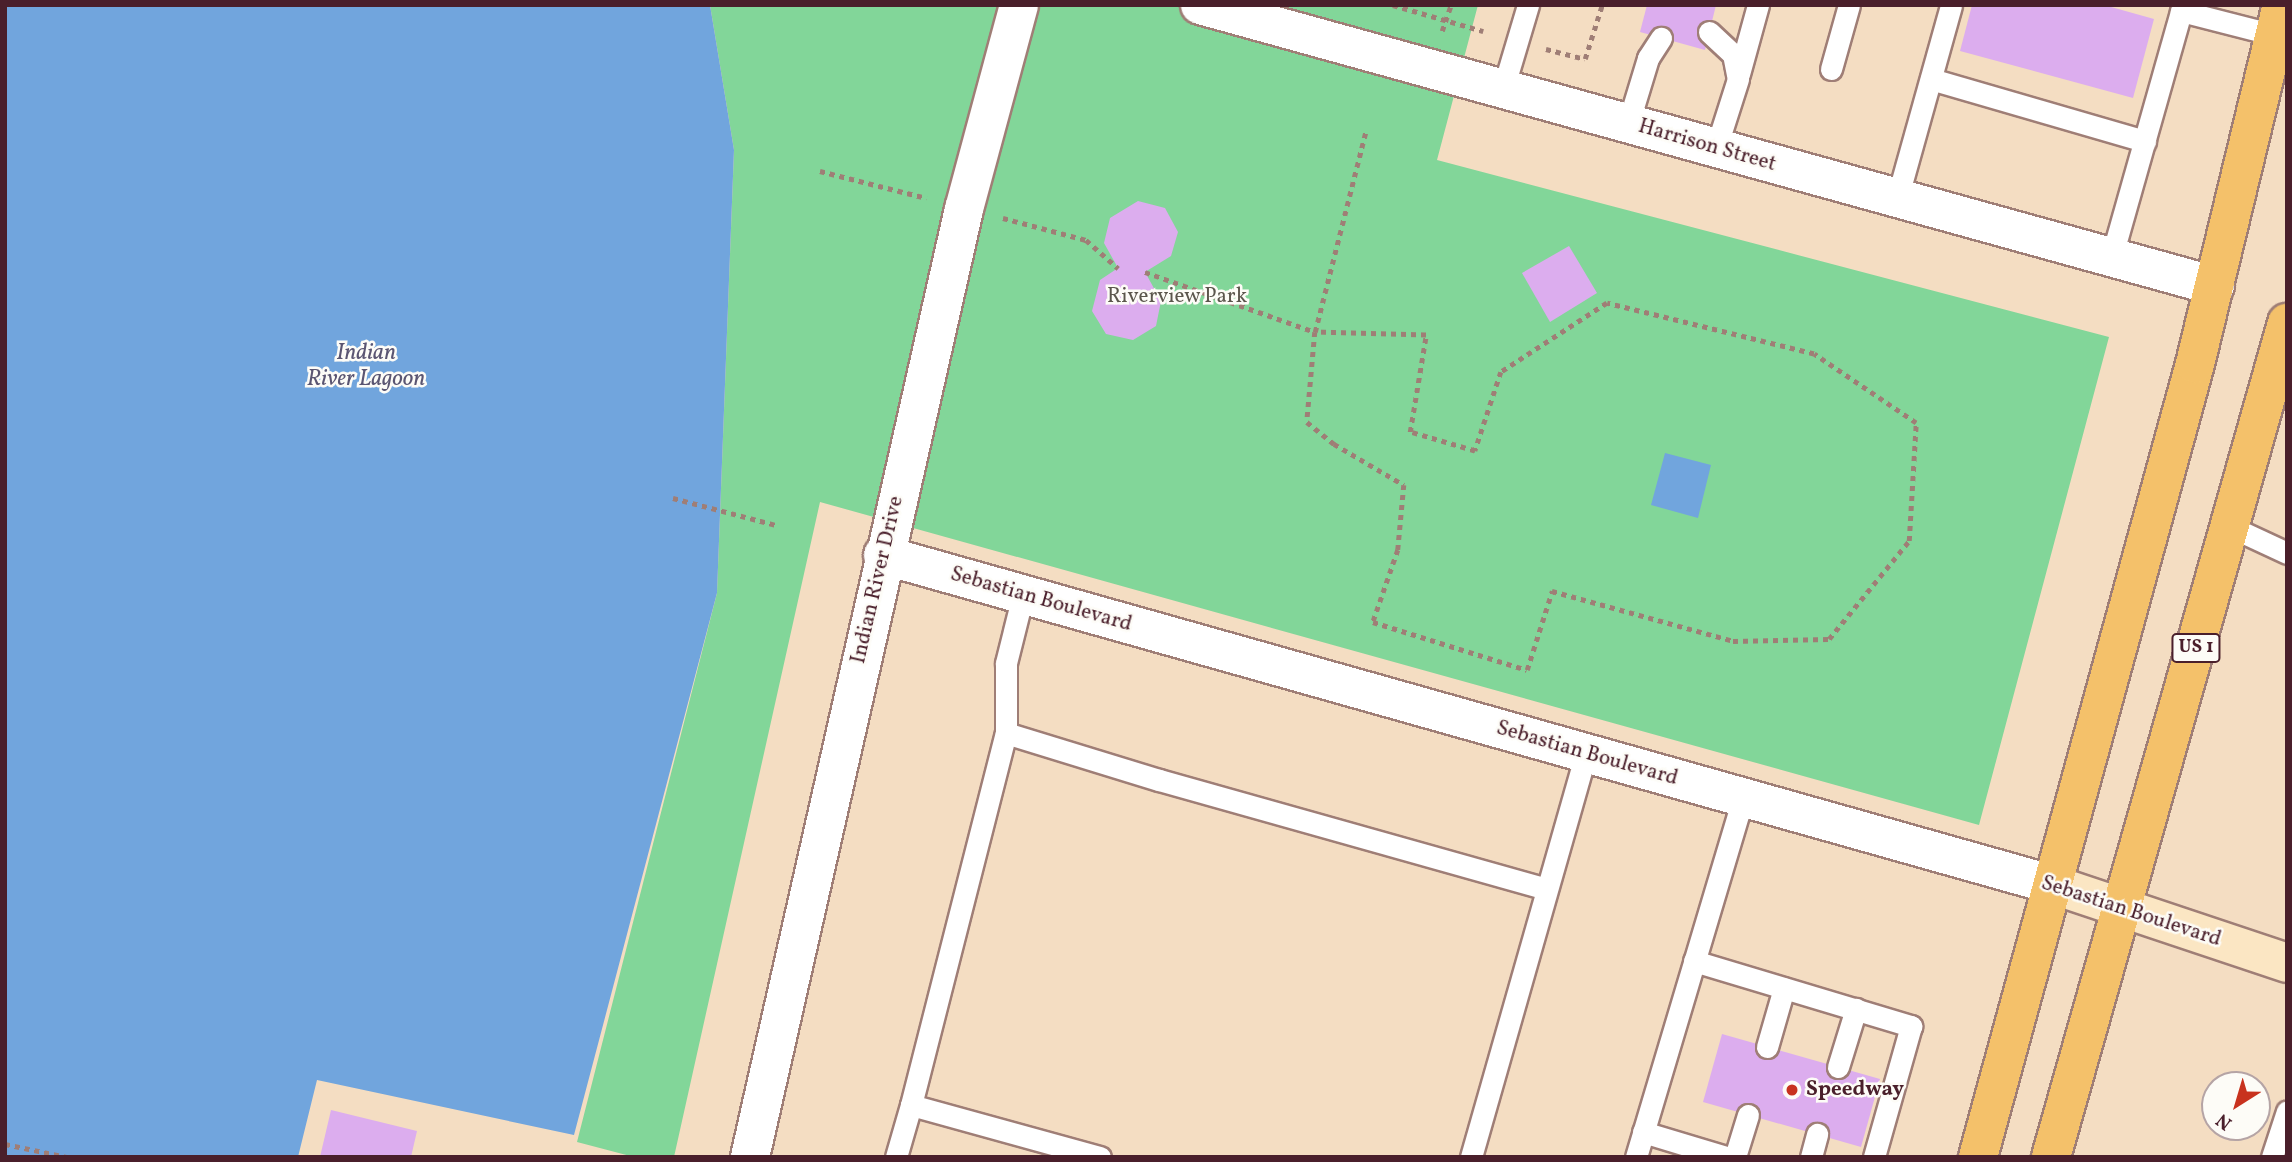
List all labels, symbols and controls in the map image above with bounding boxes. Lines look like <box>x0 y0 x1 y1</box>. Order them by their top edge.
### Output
street label: Harrison Street <box>1635 114 1779 178</box>
park label: Riverview Park <box>1107 284 1247 310</box>
water label: Indian River Lagoon <box>307 339 425 393</box>
street label: Indian River Drive <box>846 494 910 666</box>
street label: Sebastian Boulevard <box>947 562 1135 638</box>
road number: US 1 <box>2170 632 2222 664</box>
street label: Sebastian Boulevard <box>1493 716 1681 792</box>
street label: Sebastian Boulevard <box>2038 871 2224 953</box>
north arrow <box>2201 1071 2271 1141</box>
place label: Speedway <box>1806 1077 1904 1103</box>
marker: Speedway <box>1784 1082 1800 1098</box>
text: N <box>2211 1107 2238 1136</box>

